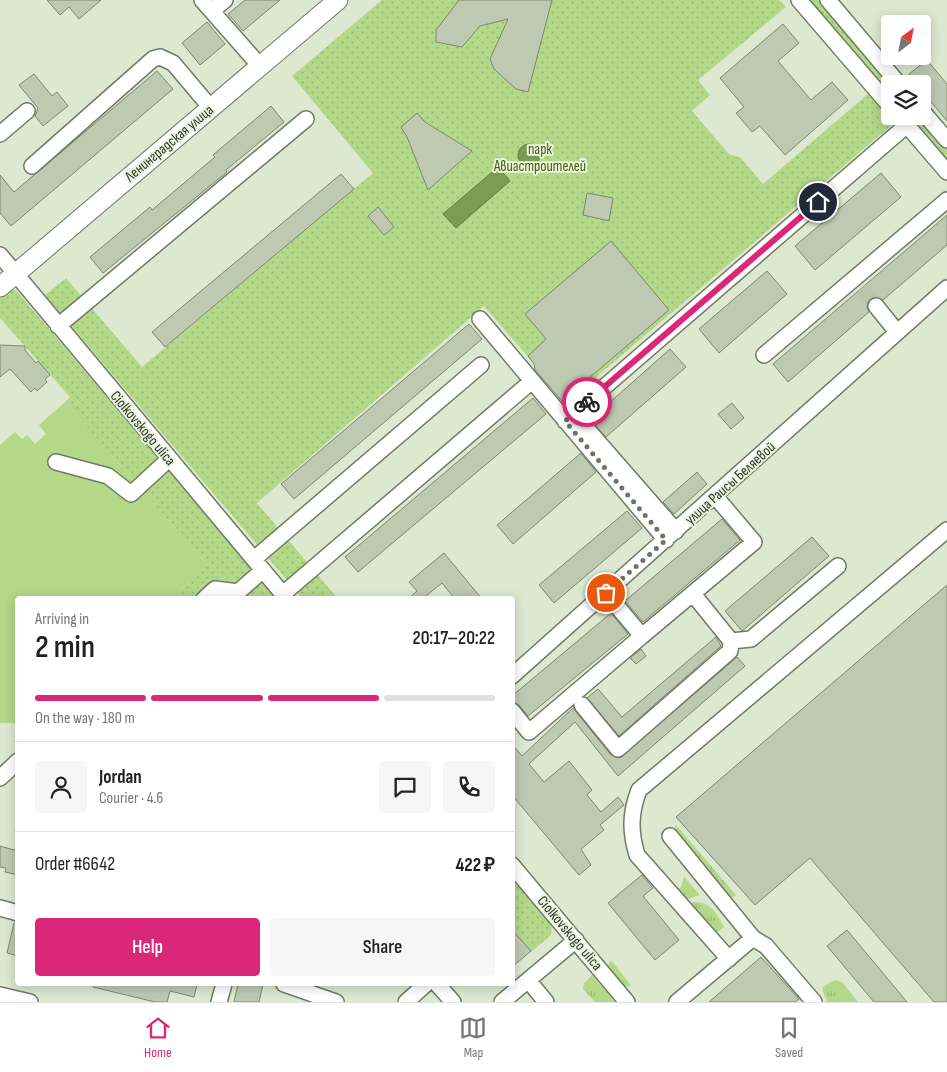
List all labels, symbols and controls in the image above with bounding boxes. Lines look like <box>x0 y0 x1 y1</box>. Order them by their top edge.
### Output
north arrow <box>881 15 931 65</box>
map controls <box>881 15 931 125</box>
button: layers <box>881 75 931 125</box>
street label: Ленинградская улица <box>120 101 218 187</box>
park label: парк Авиастроителей <box>493 140 586 176</box>
pin <box>797 181 839 223</box>
icon: home <box>804 188 832 216</box>
courier <box>562 377 612 427</box>
street label: Ciolkovskogo ulica <box>106 387 180 470</box>
icon: bike <box>573 388 601 416</box>
street label: улица Раисы Беляевой <box>681 438 780 529</box>
pin <box>585 572 627 614</box>
icon: bag <box>592 579 620 607</box>
text: Arriving in <box>35 610 89 629</box>
text: 20:17–20:22 <box>413 627 495 650</box>
text: 2 min <box>35 628 95 667</box>
text: On the way · 180 m <box>35 709 135 728</box>
button: person <box>35 761 87 813</box>
button: chat <box>379 761 431 813</box>
button: phone <box>443 761 495 813</box>
text: Jordan <box>99 766 142 789</box>
text: Courier · 4.6 <box>99 789 163 808</box>
text: Order #6642 <box>35 853 115 876</box>
text: 422 ₽ <box>455 854 495 877</box>
street label: Ciolkovskogo ulica <box>533 892 607 975</box>
button: Help <box>35 918 260 976</box>
button: Share <box>270 918 495 976</box>
tab: Home <box>144 1014 172 1061</box>
tab: Map <box>459 1014 487 1061</box>
tab: Saved <box>775 1014 803 1061</box>

